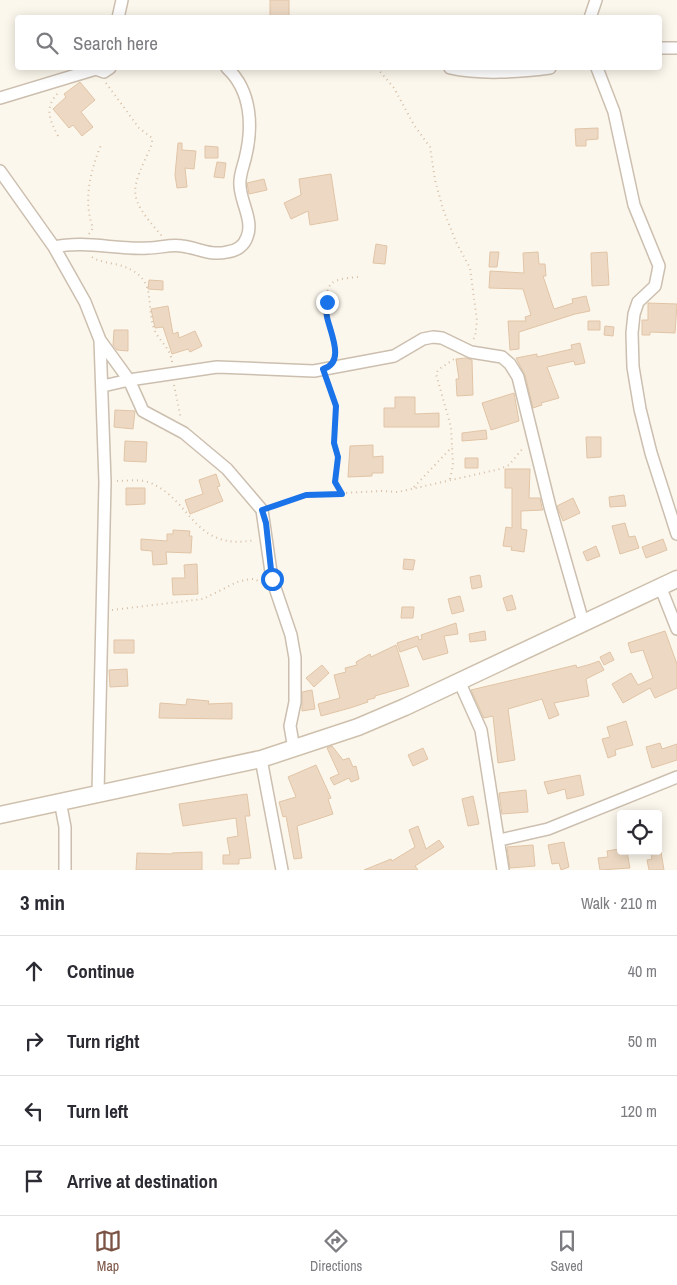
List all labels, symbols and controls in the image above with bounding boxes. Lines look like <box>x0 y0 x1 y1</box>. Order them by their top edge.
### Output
search box <box>15 15 662 70</box>
icon: search <box>33 29 61 57</box>
text: Search here <box>73 30 158 56</box>
route end <box>316 291 339 314</box>
route start <box>261 568 284 591</box>
map controls <box>617 810 662 855</box>
button: locate <box>617 810 662 855</box>
text: 3 min <box>20 888 65 917</box>
text: Walk · 210 m <box>581 892 657 914</box>
icon: ahead <box>20 957 48 985</box>
text: Continue <box>67 958 135 984</box>
text: 40 m <box>628 960 657 982</box>
icon: right <box>20 1027 48 1055</box>
text: Turn right <box>67 1028 139 1054</box>
text: 50 m <box>628 1030 657 1052</box>
icon: left <box>20 1097 48 1125</box>
text: Turn left <box>67 1098 128 1124</box>
text: 120 m <box>621 1100 657 1122</box>
icon: arrive <box>20 1167 48 1195</box>
text: Arrive at destination <box>67 1168 218 1194</box>
tab: Map <box>94 1227 122 1275</box>
tab: Directions <box>310 1227 362 1275</box>
tab: Saved <box>550 1227 583 1275</box>

